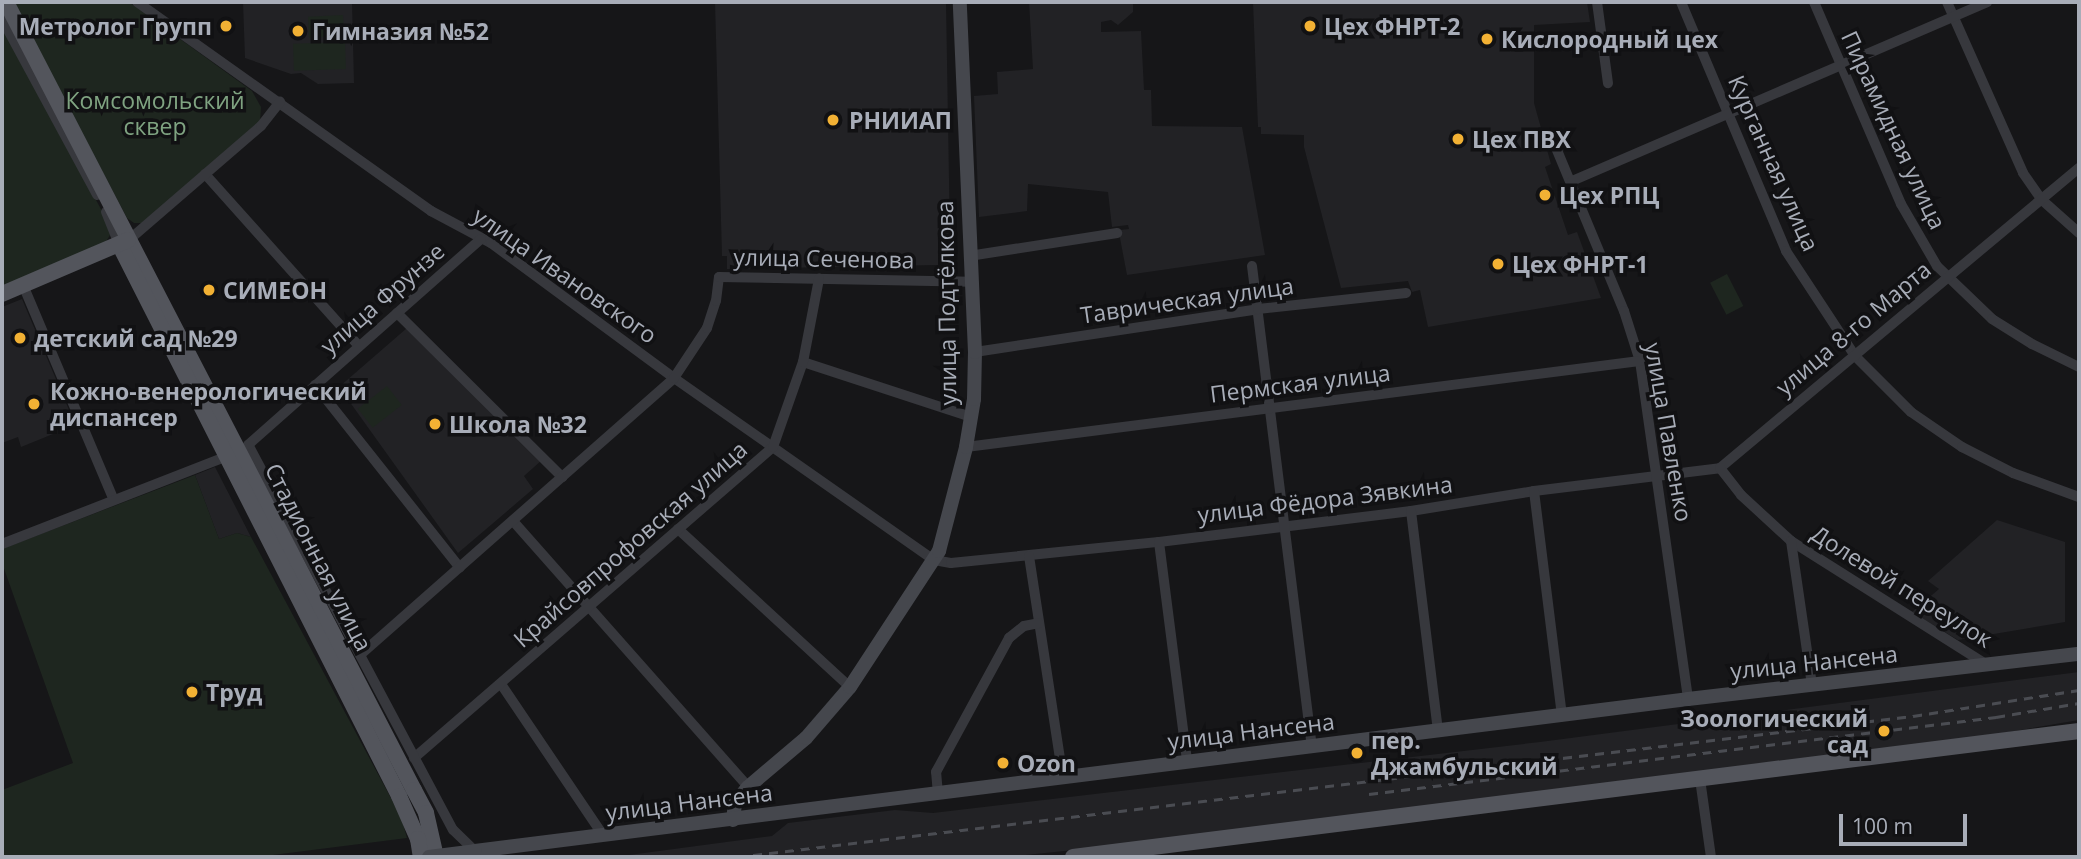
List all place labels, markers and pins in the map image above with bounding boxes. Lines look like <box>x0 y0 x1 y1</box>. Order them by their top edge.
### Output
place label: Метролог Групп <box>19 12 212 40</box>
place label: Цех ФНРТ-2 <box>1324 12 1461 40</box>
place label: Гимназия №52 <box>312 17 489 45</box>
marker: Метролог Групп <box>218 18 234 34</box>
marker: Цех ФНРТ-2 <box>1302 18 1318 34</box>
marker: Гимназия №52 <box>290 23 306 39</box>
place label: Кислородный цех <box>1501 25 1718 53</box>
marker: Кислородный цех <box>1479 31 1495 47</box>
place label: РНИИАП <box>849 106 952 134</box>
marker: РНИИАП <box>823 110 843 130</box>
place label: Цех ПВХ <box>1472 125 1571 153</box>
marker: Цех ПВХ <box>1450 131 1466 147</box>
place label: Цех РПЦ <box>1559 181 1659 209</box>
marker: Цех РПЦ <box>1537 187 1553 203</box>
place label: Цех ФНРТ-1 <box>1512 250 1649 278</box>
marker: Цех ФНРТ-1 <box>1490 256 1506 272</box>
place label: СИМЕОН <box>223 276 327 304</box>
marker: СИМЕОН <box>201 282 217 298</box>
place label: детский сад №29 <box>34 324 238 352</box>
marker: детский сад №29 <box>12 330 28 346</box>
place label: Кожно-венерологический диспансер <box>50 377 367 431</box>
marker: Кожно-венерологический диспансер <box>24 394 44 414</box>
place label: Школа №32 <box>449 410 587 438</box>
marker: Школа №32 <box>427 416 443 432</box>
place label: Труд <box>206 678 262 706</box>
marker: Труд <box>184 684 200 700</box>
place label: Зоологический сад <box>1680 704 1868 758</box>
marker: Зоологический сад <box>1874 721 1894 741</box>
place label: пер. Джамбульский <box>1371 726 1558 780</box>
marker: пер. Джамбульский <box>1349 745 1365 761</box>
place label: Ozon <box>1017 749 1076 777</box>
marker: Ozon <box>995 755 1011 771</box>

